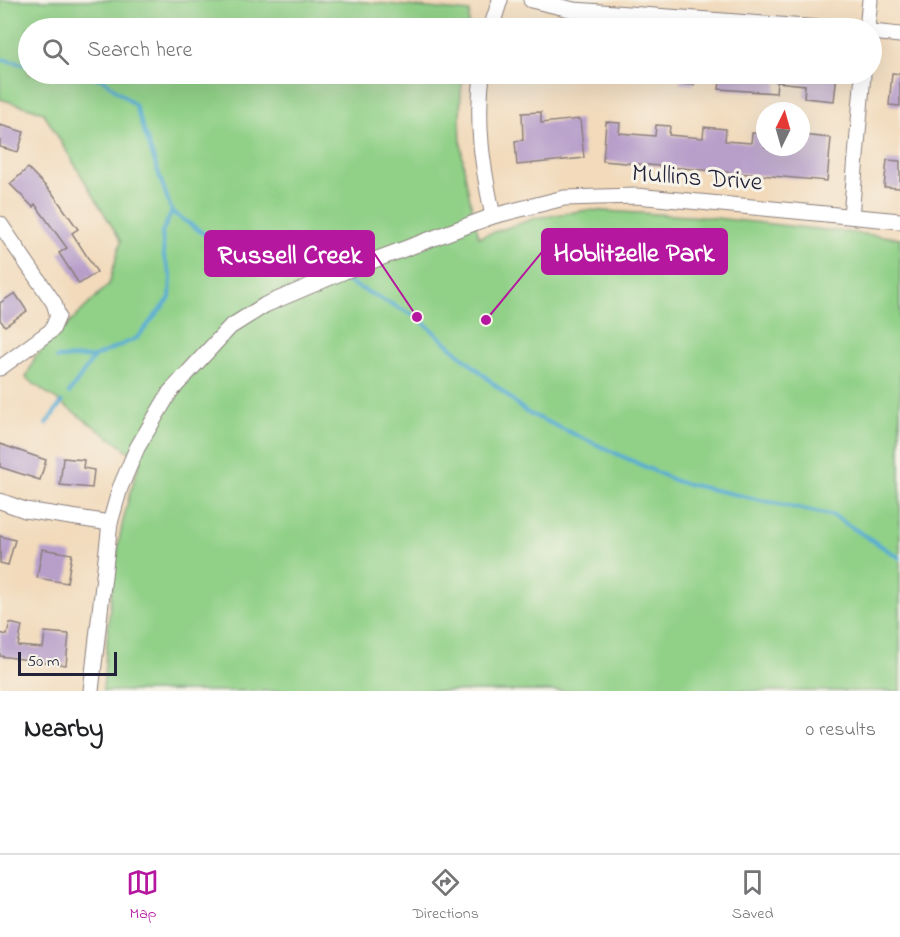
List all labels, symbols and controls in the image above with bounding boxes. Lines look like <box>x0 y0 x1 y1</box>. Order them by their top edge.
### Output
search box <box>18 18 882 84</box>
icon: search <box>39 35 72 68</box>
text: Search here <box>87 35 192 67</box>
north arrow <box>756 102 810 156</box>
street label: Mullins Drive <box>630 155 764 203</box>
callout: Hoblitzelle Park <box>542 229 727 274</box>
callout: Russell Creek <box>205 231 374 276</box>
text: Hoblitzelle Park <box>554 235 716 274</box>
text: Russell Creek <box>218 237 364 276</box>
scale bar <box>18 649 117 676</box>
text: 50 m <box>27 650 59 674</box>
text: Nearby <box>24 711 103 749</box>
text: 0 results <box>805 716 876 745</box>
tab: Map <box>126 866 159 926</box>
tab: Directions <box>412 866 479 926</box>
tab: Saved <box>732 866 774 926</box>

